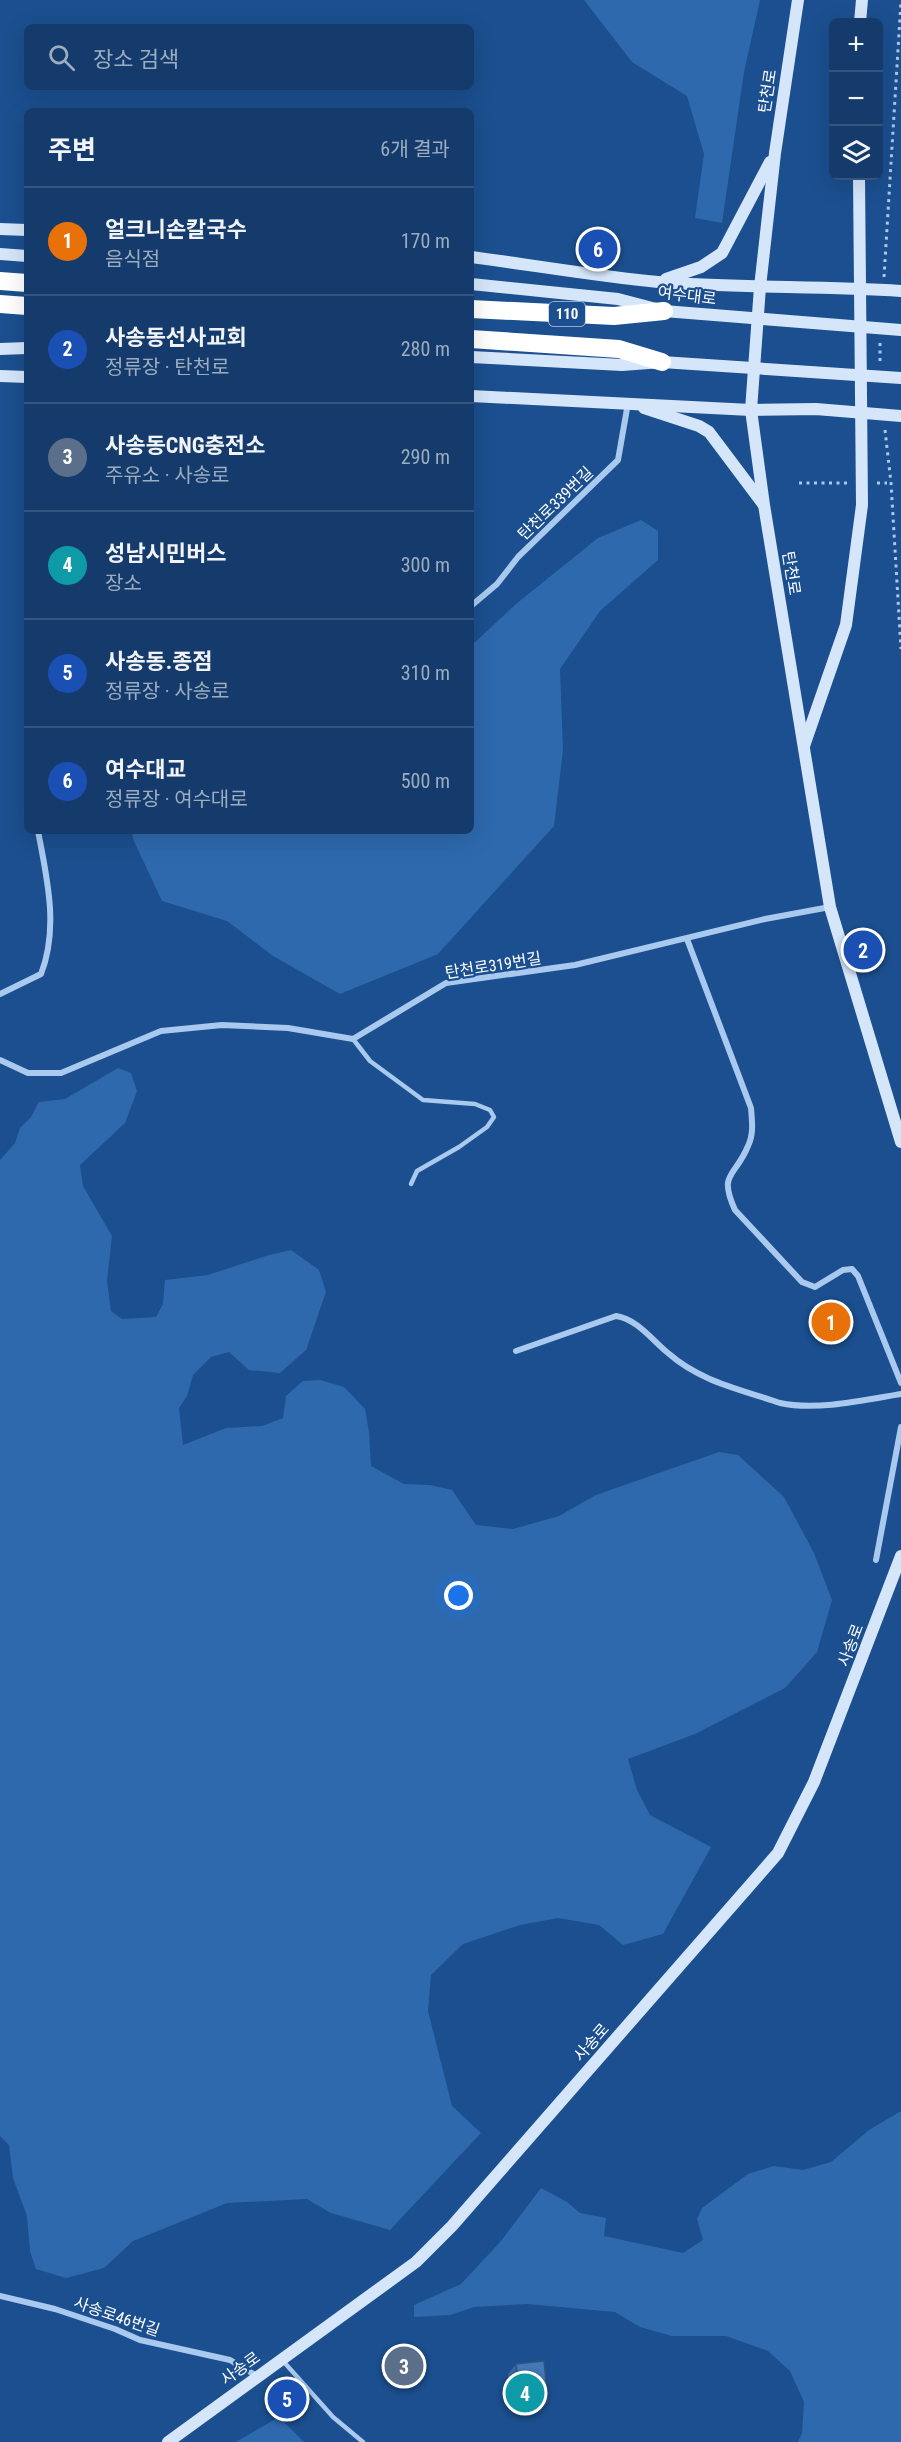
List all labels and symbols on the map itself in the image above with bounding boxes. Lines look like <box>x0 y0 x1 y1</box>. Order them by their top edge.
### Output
street label: 탄천로 <box>755 68 780 114</box>
pin: 6 <box>578 226 618 272</box>
street label: 여수대로 <box>657 282 718 309</box>
road number: 110 <box>549 302 585 326</box>
street label: 탄천로339번길 <box>514 463 597 544</box>
street label: 탄천로 <box>779 550 804 597</box>
pin: 2 <box>844 928 882 972</box>
street label: 탄천로319번길 <box>444 949 543 982</box>
pin: 1 <box>812 1300 850 1344</box>
your location <box>444 1581 473 1610</box>
street label: 사송로 <box>834 1621 867 1669</box>
street label: 사송로 <box>570 2019 613 2065</box>
street label: 사송로46번길 <box>71 2293 162 2340</box>
pin: 3 <box>384 2344 424 2388</box>
street label: 사송로 <box>217 2348 264 2389</box>
pin: 4 <box>506 2370 544 2416</box>
pin: 5 <box>268 2376 306 2422</box>

